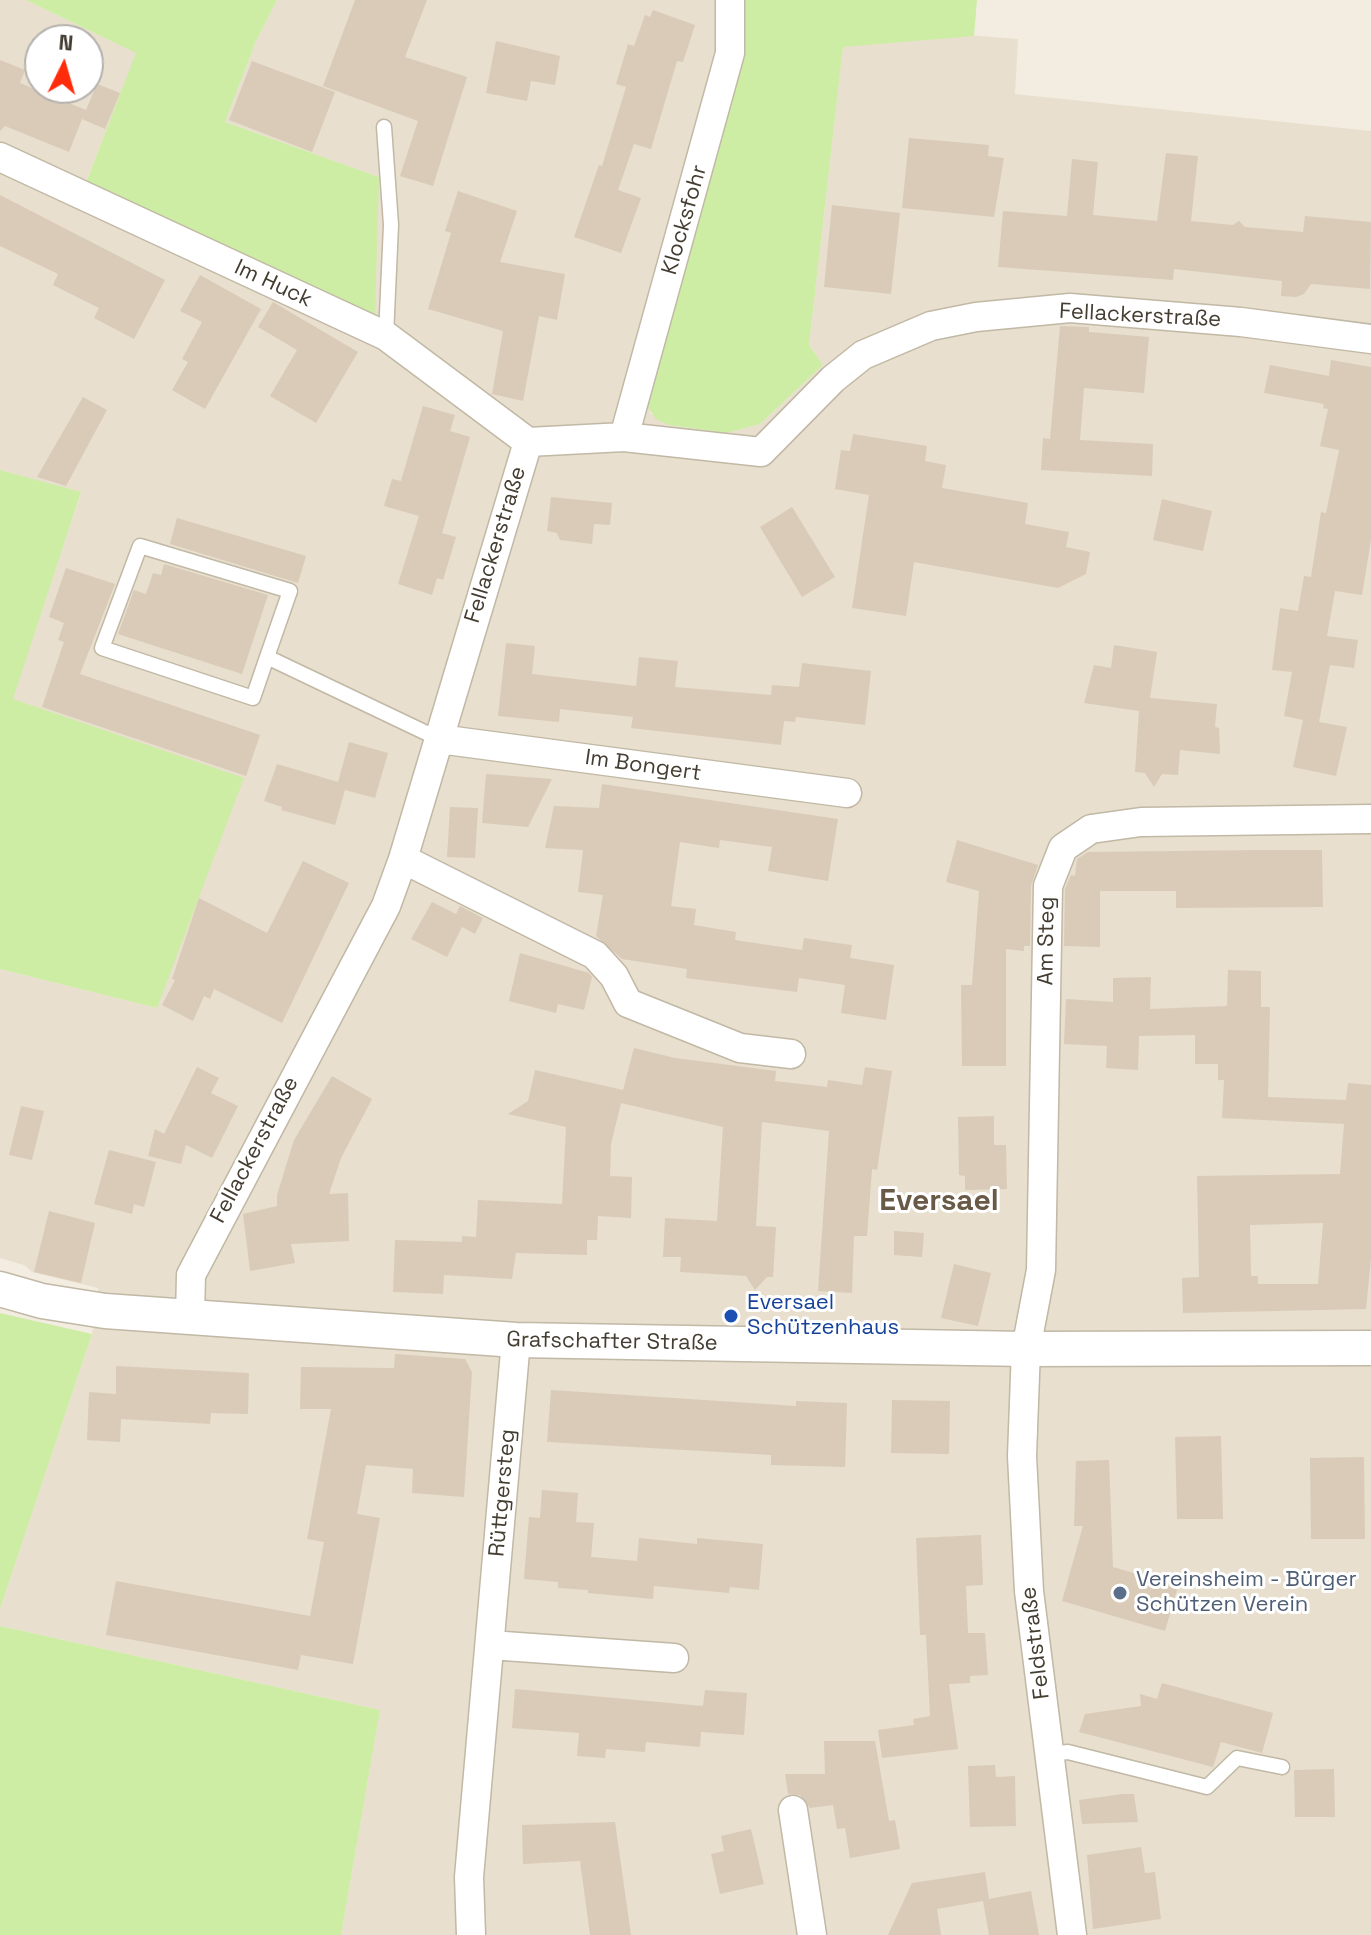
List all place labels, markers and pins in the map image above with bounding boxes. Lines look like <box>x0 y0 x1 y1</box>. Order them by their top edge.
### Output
place label: Eversael Schützenhaus <box>747 1290 899 1342</box>
marker: Eversael Schützenhaus <box>722 1307 740 1325</box>
place label: Vereinsheim - Bürger Schützen Verein <box>1136 1567 1357 1618</box>
marker: Vereinsheim - Bürger Schützen Verein <box>1111 1584 1129 1602</box>

